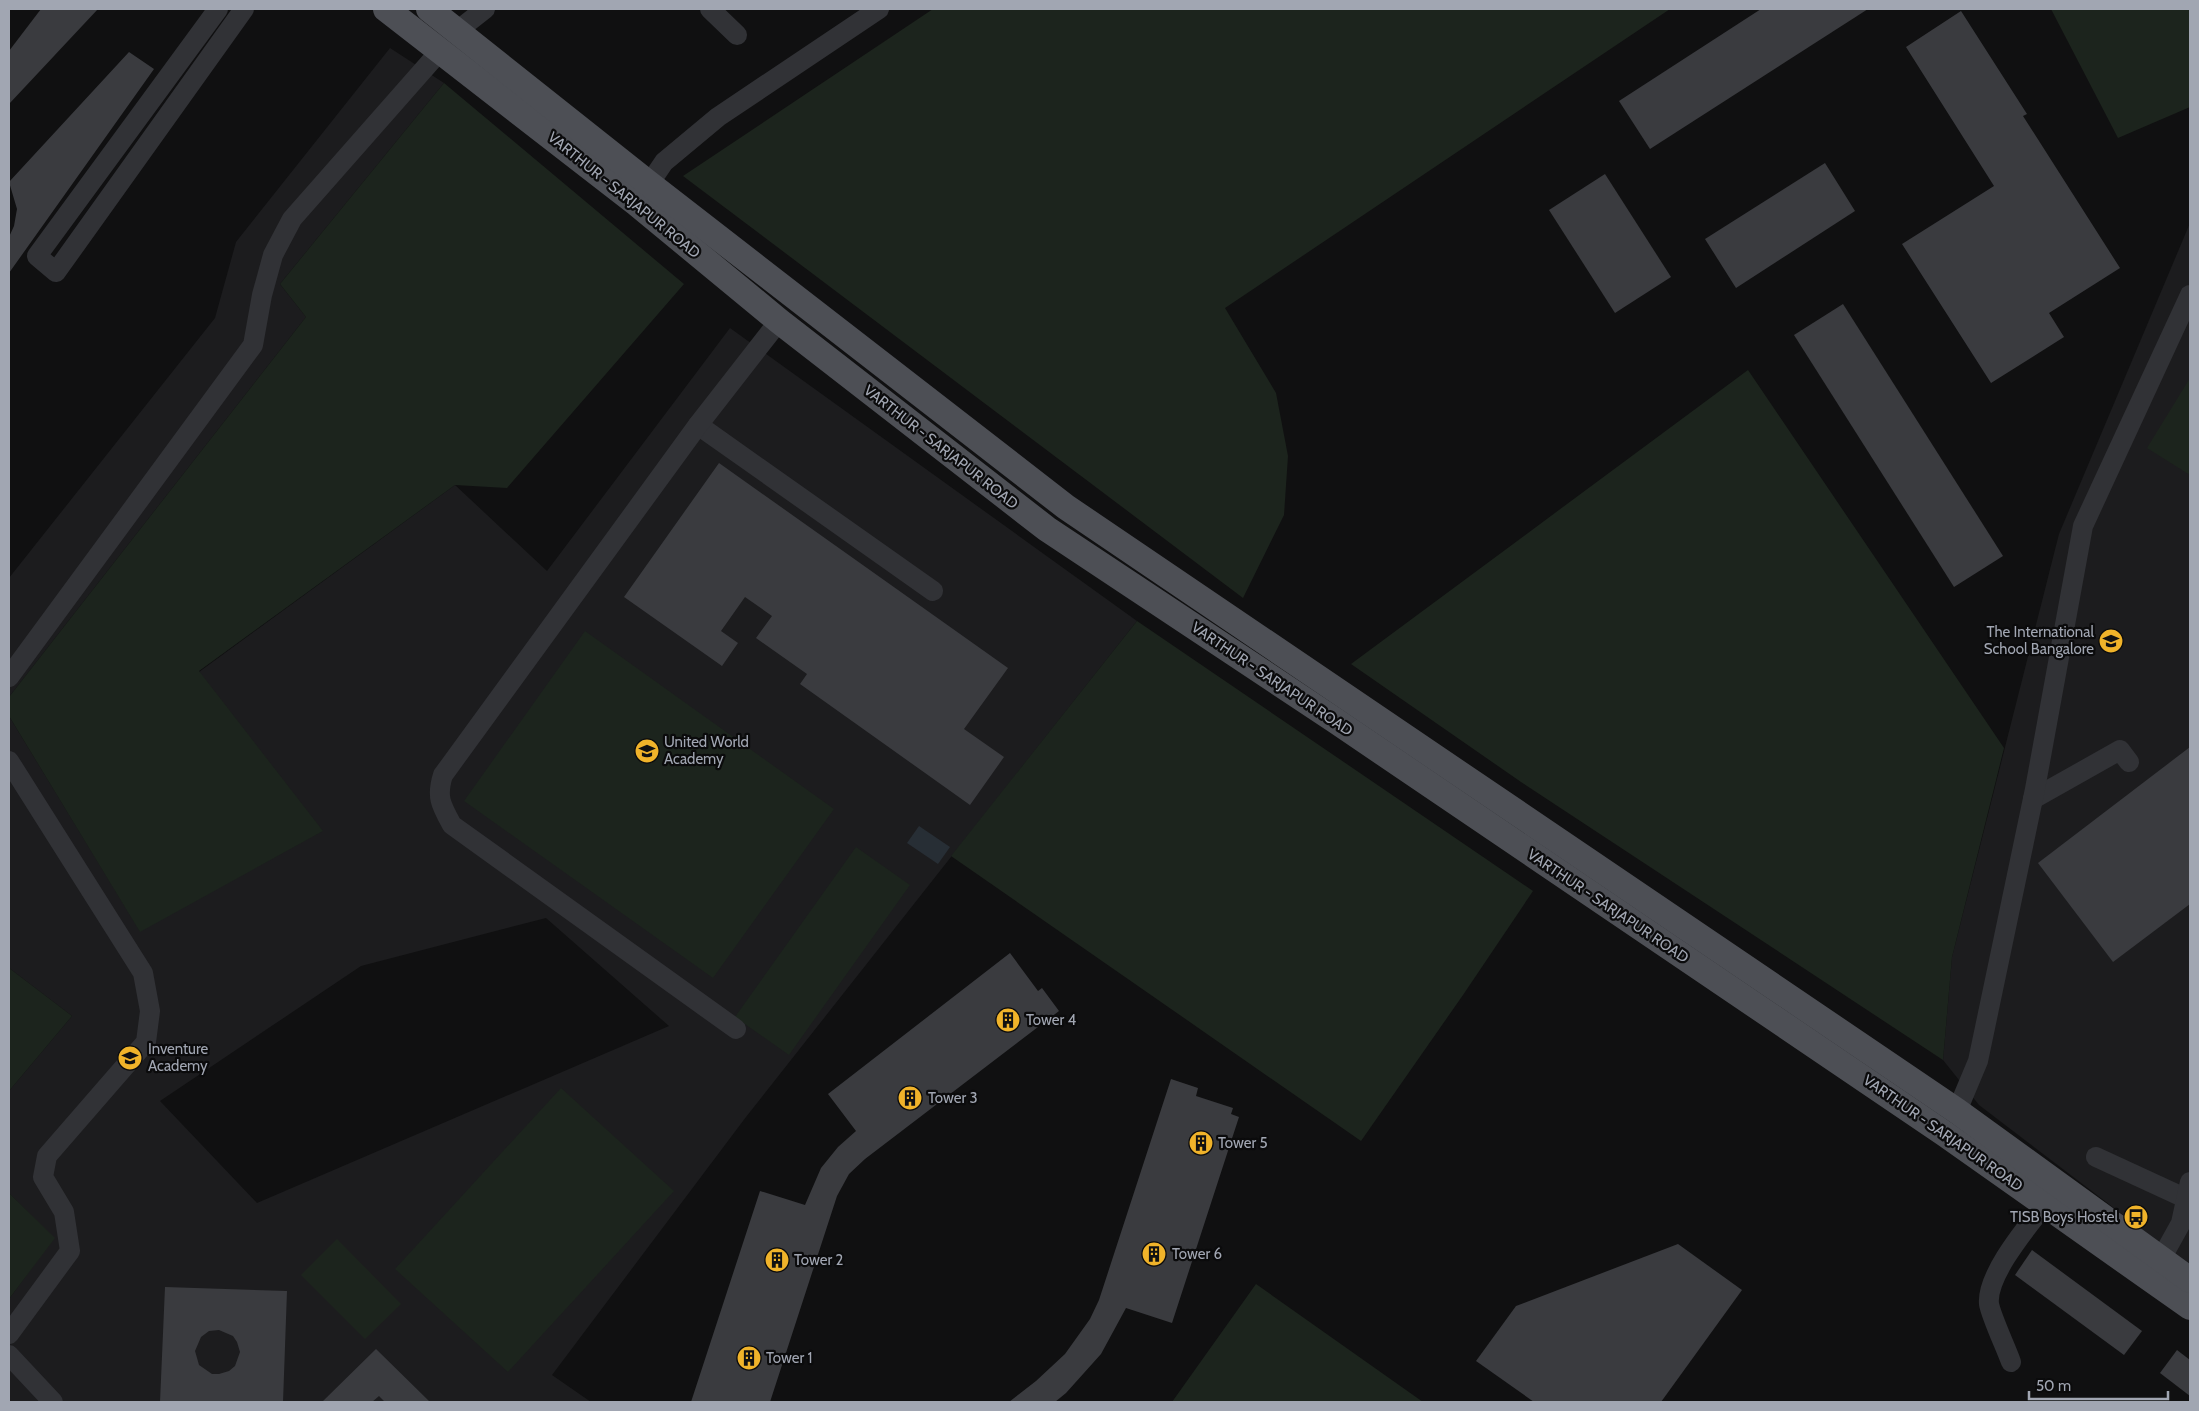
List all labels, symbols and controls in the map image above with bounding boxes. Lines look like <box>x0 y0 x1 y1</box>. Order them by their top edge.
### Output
street label: VARTHUR - SARJAPUR ROAD <box>544 128 704 262</box>
street label: VARTHUR - SARJAPUR ROAD <box>860 381 1022 513</box>
street label: VARTHUR - SARJAPUR ROAD <box>1188 618 1356 740</box>
place label: The International School Bangalore <box>1984 623 2094 658</box>
school or university icon: The International School Bangalore <box>2098 628 2124 654</box>
place label: United World Academy <box>664 733 749 768</box>
school or university icon: United World Academy <box>634 738 660 764</box>
street label: VARTHUR - SARJAPUR ROAD <box>1524 845 1692 967</box>
building icon: Tower 4 <box>995 1007 1021 1033</box>
place label: Tower 4 <box>1026 1011 1077 1029</box>
place label: Inventure Academy <box>148 1040 209 1075</box>
school or university icon: Inventure Academy <box>117 1045 143 1071</box>
street label: VARTHUR - SARJAPUR ROAD <box>1860 1071 2026 1195</box>
building icon: Tower 3 <box>897 1085 923 1111</box>
place label: Tower 3 <box>928 1089 978 1107</box>
building icon: Tower 5 <box>1188 1130 1214 1156</box>
place label: Tower 5 <box>1218 1134 1268 1152</box>
bus stop icon: TISB Boys Hostel <box>2123 1204 2149 1230</box>
place label: TISB Boys Hostel <box>2010 1208 2118 1226</box>
building icon: Tower 6 <box>1141 1241 1167 1267</box>
place label: Tower 6 <box>1172 1245 1222 1263</box>
building icon: Tower 2 <box>764 1247 790 1273</box>
place label: Tower 2 <box>794 1251 844 1269</box>
building icon: Tower 1 <box>736 1345 762 1371</box>
place label: Tower 1 <box>766 1349 812 1367</box>
scale bar <box>2029 1368 2168 1400</box>
text: 50 m <box>2036 1377 2071 1395</box>

